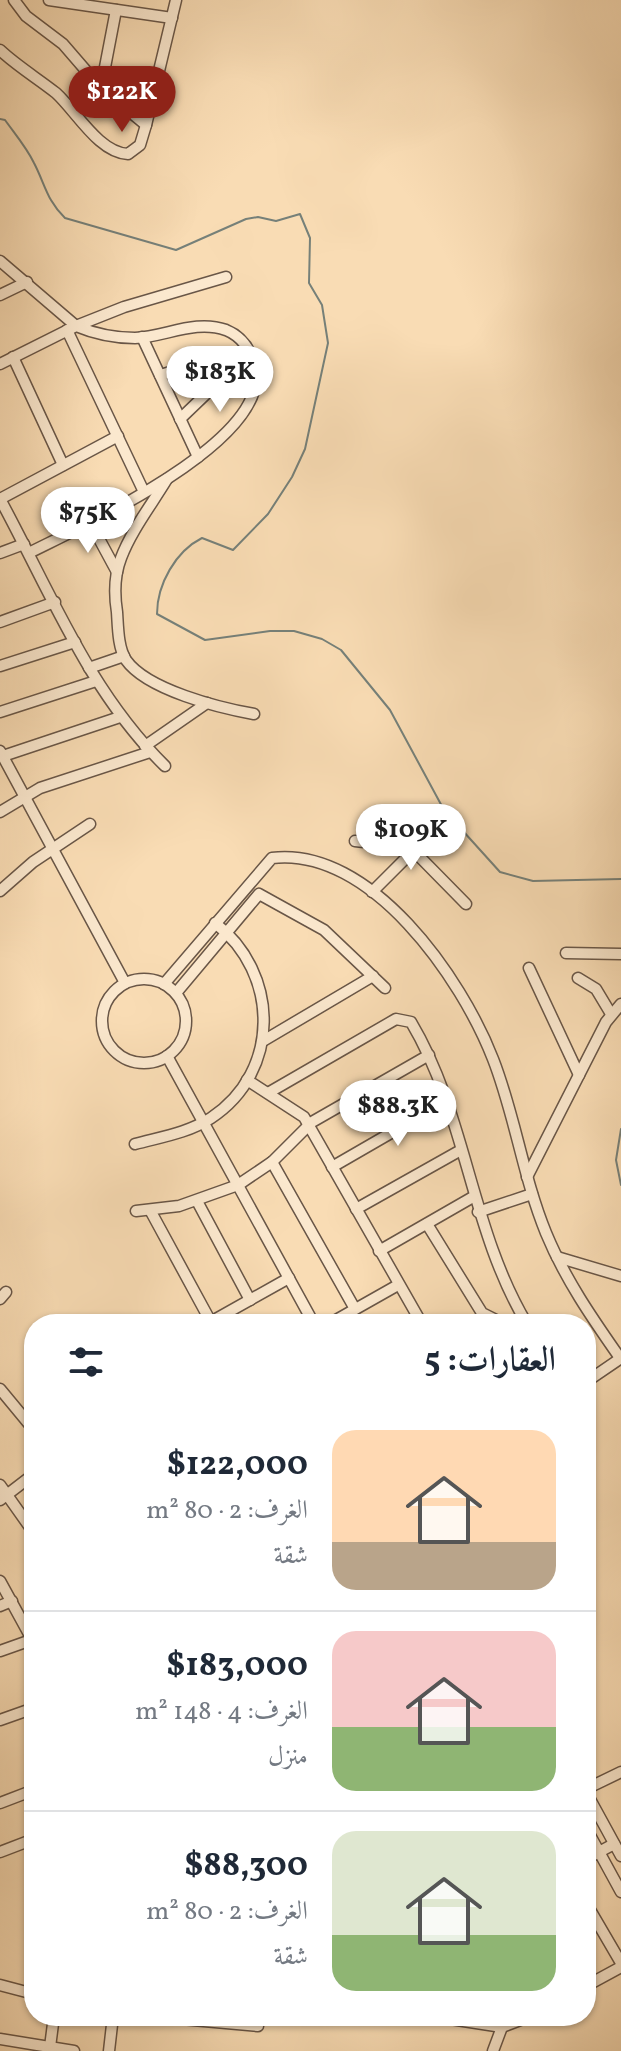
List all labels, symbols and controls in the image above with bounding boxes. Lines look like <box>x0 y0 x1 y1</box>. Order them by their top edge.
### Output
pin: $122K <box>66 66 178 134</box>
text: $122K <box>87 74 157 110</box>
pin: $183K <box>164 346 276 414</box>
text: $183K <box>184 354 256 390</box>
pin: $75K <box>41 487 135 555</box>
text: $75K <box>59 495 117 531</box>
pin: $109K <box>355 804 467 872</box>
text: $109K <box>374 812 448 848</box>
pin: $88.3K <box>333 1080 463 1148</box>
text: $88.3K <box>357 1088 439 1124</box>
text: العقارات: 5 <box>424 1338 556 1385</box>
icon: filters <box>64 1340 108 1384</box>
text: $122,000 <box>167 1442 308 1489</box>
icon: home <box>396 1462 492 1558</box>
text: الغرف: 2 · 80 m² <box>146 1493 308 1529</box>
text: شقة <box>274 1538 308 1574</box>
text: $183,000 <box>166 1643 308 1690</box>
icon: home <box>396 1663 492 1759</box>
text: الغرف: 4 · 148 m² <box>135 1694 308 1730</box>
text: منزل <box>268 1739 308 1775</box>
text: $88,300 <box>184 1843 308 1890</box>
icon: home <box>396 1863 492 1959</box>
text: الغرف: 2 · 80 m² <box>146 1894 308 1930</box>
text: شقة <box>274 1939 308 1975</box>

